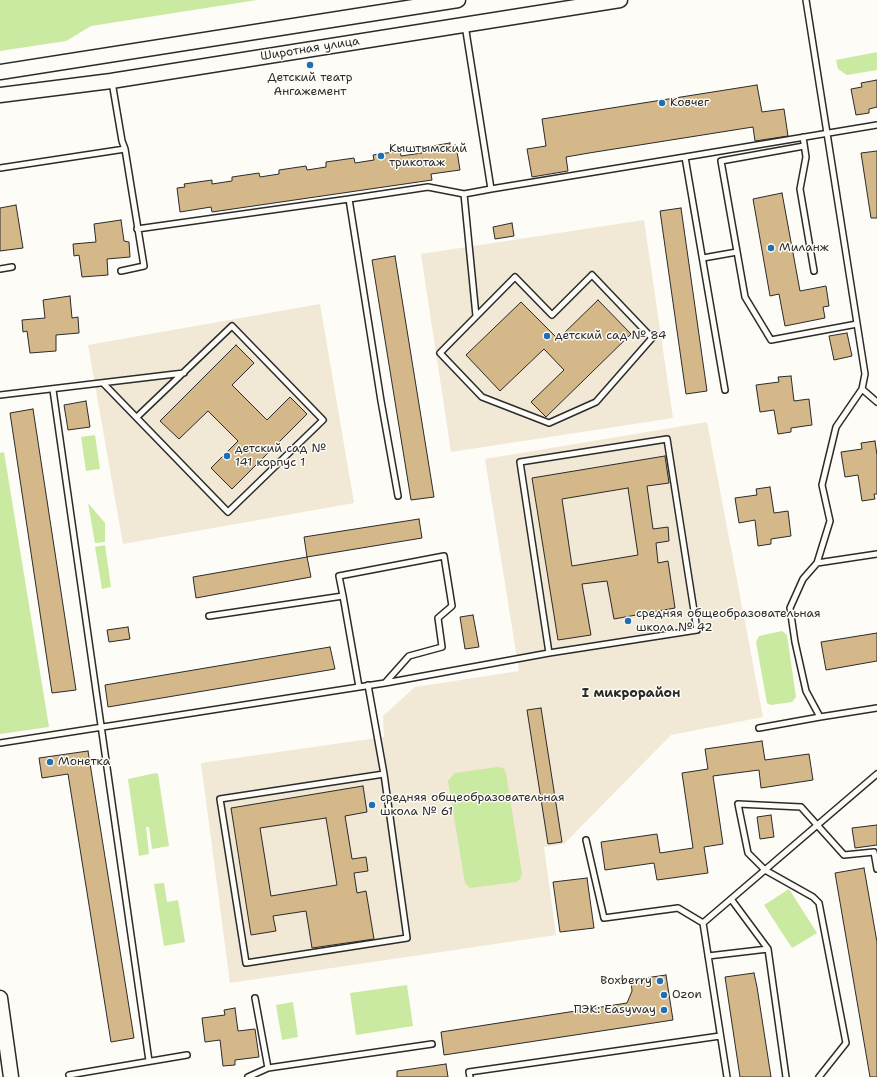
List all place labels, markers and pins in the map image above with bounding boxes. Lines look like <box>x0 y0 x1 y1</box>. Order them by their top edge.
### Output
marker: Детский театр Ангажемент <box>305 60 315 70</box>
place label: Детский театр Ангажемент <box>268 71 352 99</box>
place label: Ковчег <box>670 96 709 110</box>
marker: Ковчег <box>657 98 667 108</box>
place label: Кыштымский трикотаж <box>389 142 467 170</box>
marker: Кыштымский трикотаж <box>376 151 386 161</box>
place label: Миланж <box>779 241 829 255</box>
marker: Миланж <box>766 243 776 253</box>
place label: детский сад № 84 <box>555 329 666 343</box>
marker: детский сад № 84 <box>542 331 552 341</box>
place label: детский сад № 141 корпус 1 <box>235 442 326 470</box>
marker: детский сад № 141 корпус 1 <box>222 451 232 461</box>
place label: средняя общеобразовательная школа № 42 <box>636 607 821 635</box>
marker: средняя общеобразовательная школа № 42 <box>623 616 633 626</box>
place label: Монетка <box>58 755 110 769</box>
marker: Монетка <box>45 757 55 767</box>
place label: средняя общеобразовательная школа № 61 <box>380 791 565 819</box>
marker: средняя общеобразовательная школа № 61 <box>367 800 377 810</box>
place label: Boxberry <box>600 974 652 988</box>
marker: Boxberry <box>655 976 665 986</box>
place label: Ozon <box>672 988 702 1002</box>
marker: Ozon <box>659 990 669 1000</box>
place label: ПЭК: Easyway <box>574 1003 656 1017</box>
marker: ПЭК: Easyway <box>659 1005 669 1015</box>

